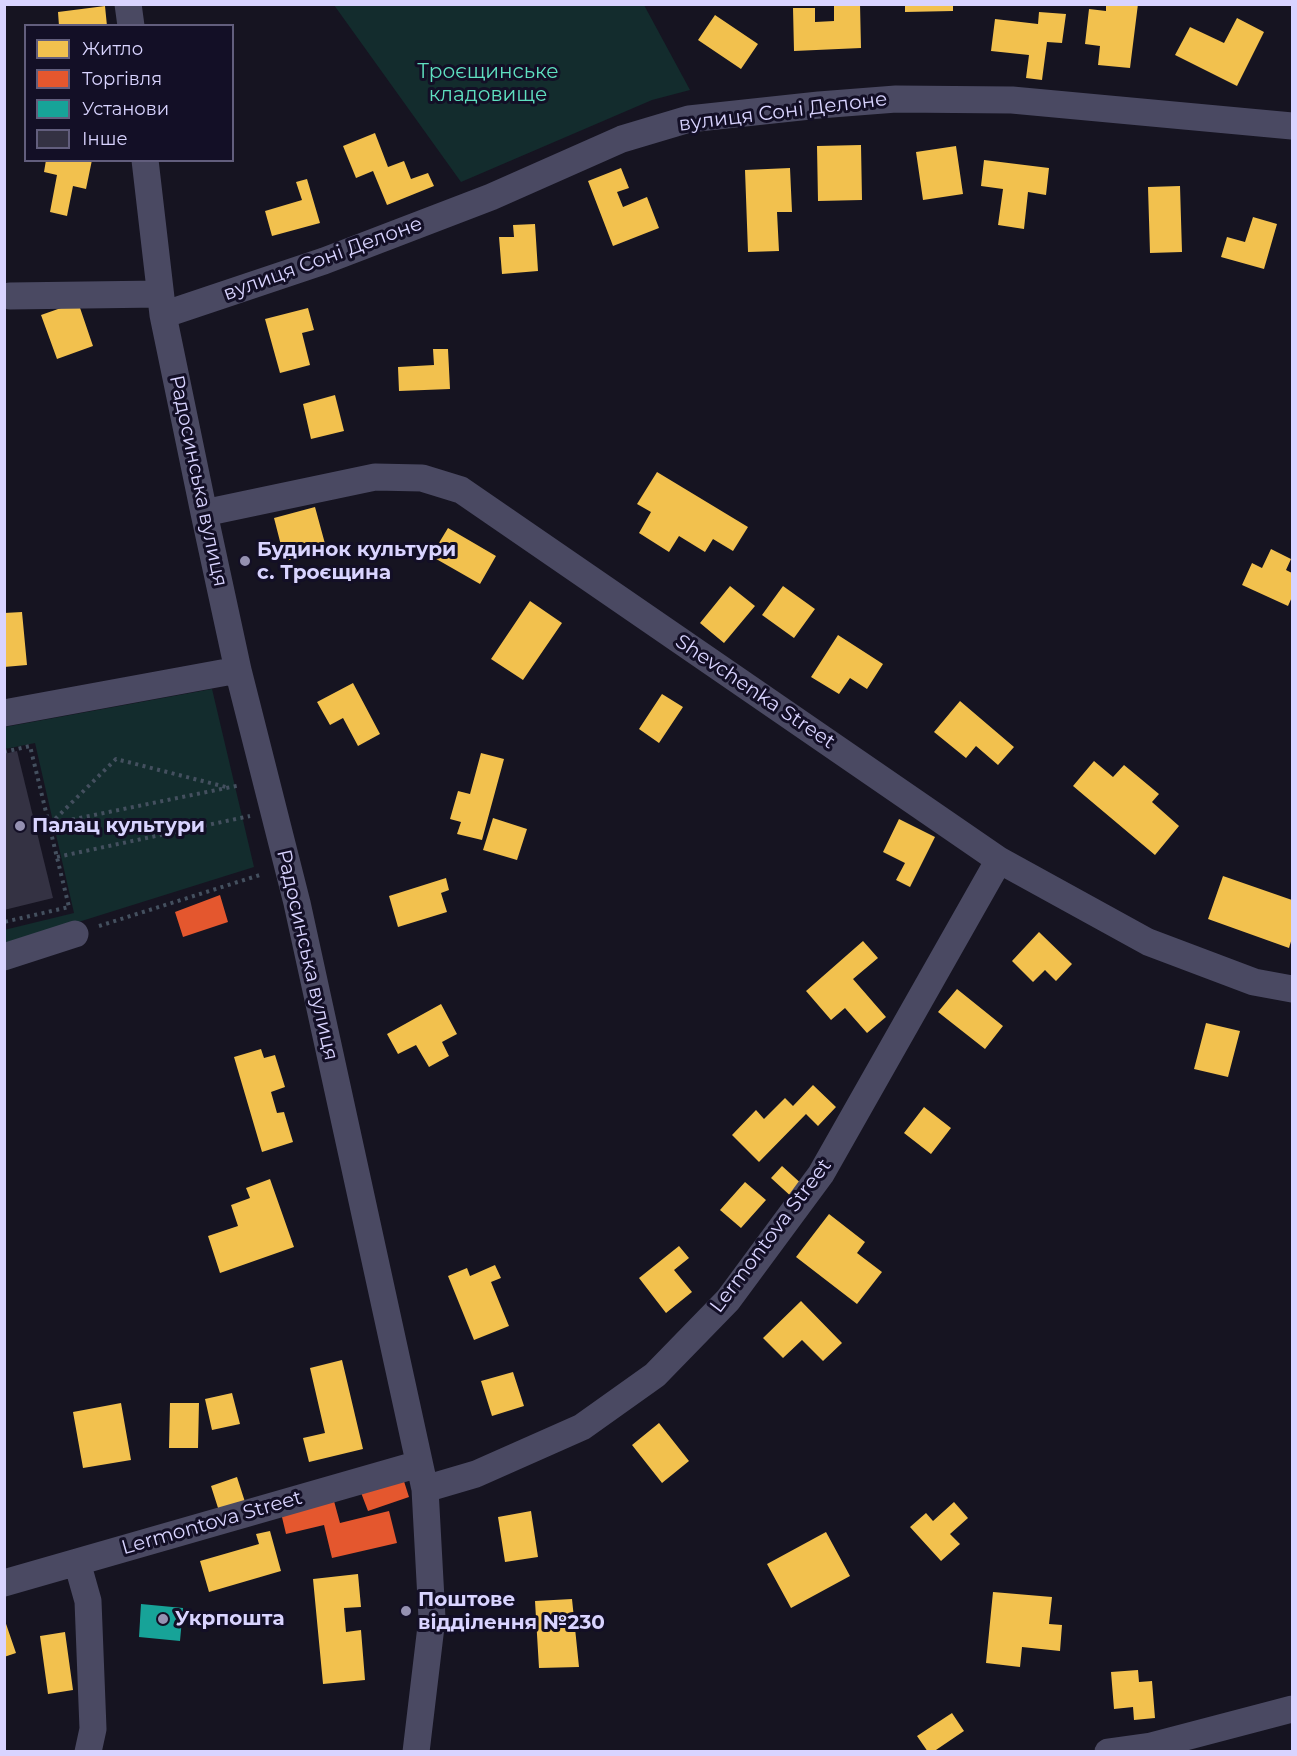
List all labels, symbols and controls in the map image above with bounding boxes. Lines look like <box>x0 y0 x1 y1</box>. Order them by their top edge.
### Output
legend <box>24 24 234 162</box>
text: Житло <box>82 38 143 60</box>
park label: Троєщинське кладовище <box>417 60 559 107</box>
text: Торгівля <box>82 68 162 90</box>
street label: вулиця Соні Делоне <box>677 87 889 137</box>
text: Установи <box>82 98 169 120</box>
text: Інше <box>82 128 128 150</box>
street label: вулиця Соні Делоне <box>220 212 426 306</box>
street label: Радосинська вулиця <box>164 373 232 589</box>
place label: Будинок культури с. Троєщина <box>257 538 456 585</box>
marker: Будинок культури с. Троєщина <box>238 554 252 568</box>
street label: Shevchenka Street <box>670 630 840 754</box>
place label: Палац культури <box>32 814 205 838</box>
marker: Палац культури <box>13 819 27 833</box>
street label: Радосинська вулиця <box>271 847 343 1063</box>
street label: Lermontova Street <box>705 1154 837 1318</box>
street label: Lermontova Street <box>119 1486 305 1560</box>
place label: Поштове відділення №230 <box>418 1588 605 1635</box>
marker: Поштове відділення №230 <box>399 1604 413 1618</box>
place label: Укрпошта <box>175 1607 284 1631</box>
marker: Укрпошта <box>156 1612 170 1626</box>

